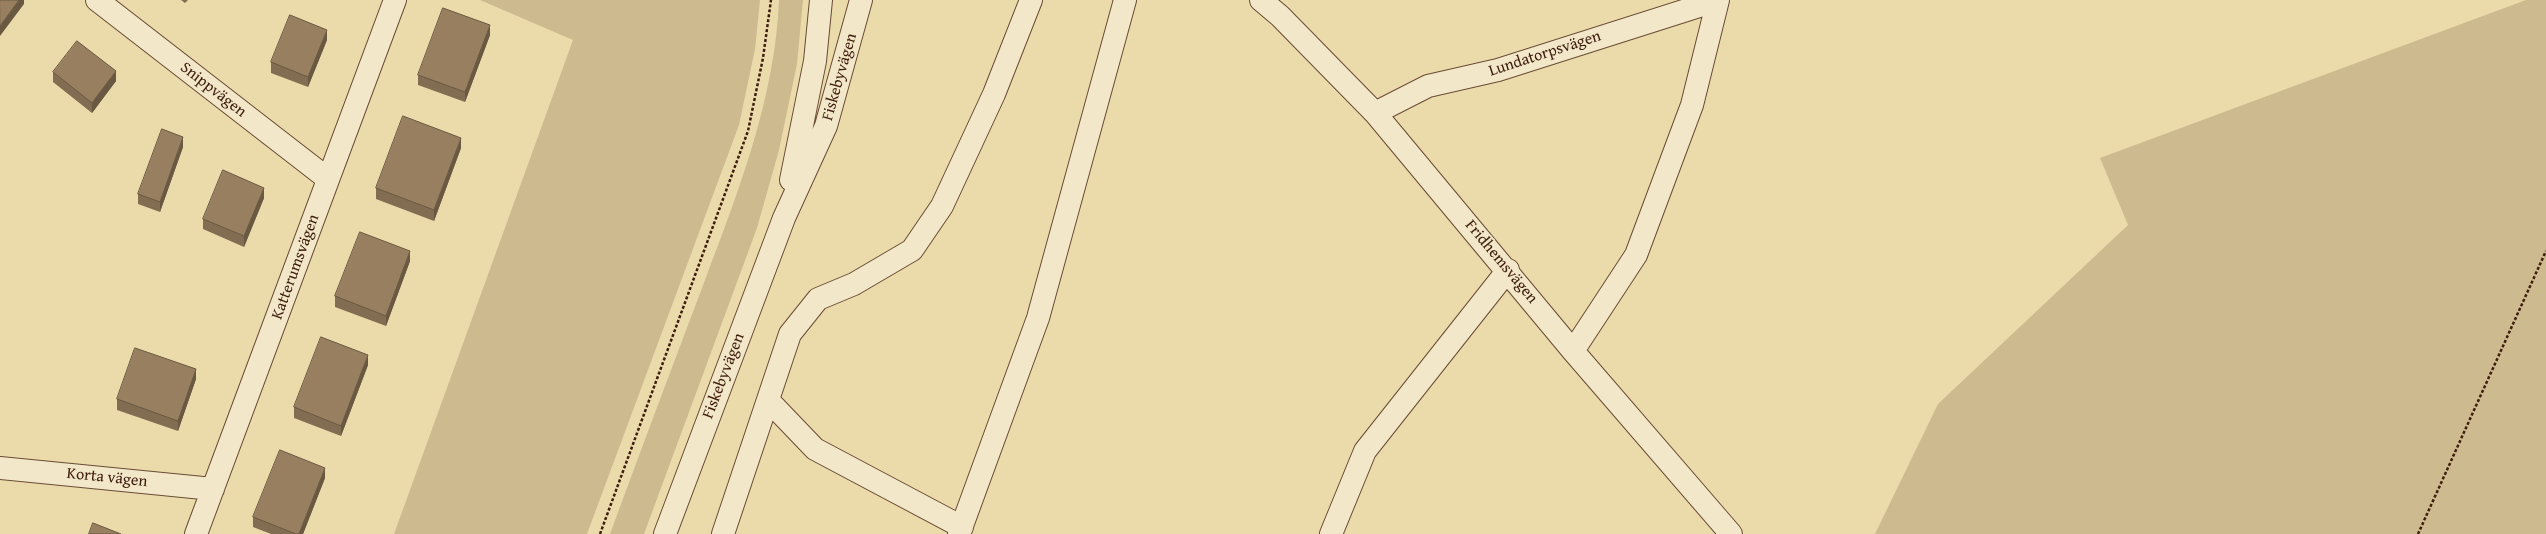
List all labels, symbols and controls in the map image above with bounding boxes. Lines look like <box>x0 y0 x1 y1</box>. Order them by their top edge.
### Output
street label: Lundatorpsvägen <box>1486 27 1604 81</box>
street label: Fiskebyvägen <box>818 31 862 123</box>
street label: Snippvägen <box>176 58 250 122</box>
street label: Katterumsvägen <box>268 212 324 322</box>
street label: Fridhemsvägen <box>1460 216 1542 308</box>
street label: Fiskebyvägen <box>699 330 749 422</box>
street label: Korta vägen <box>66 464 148 492</box>

